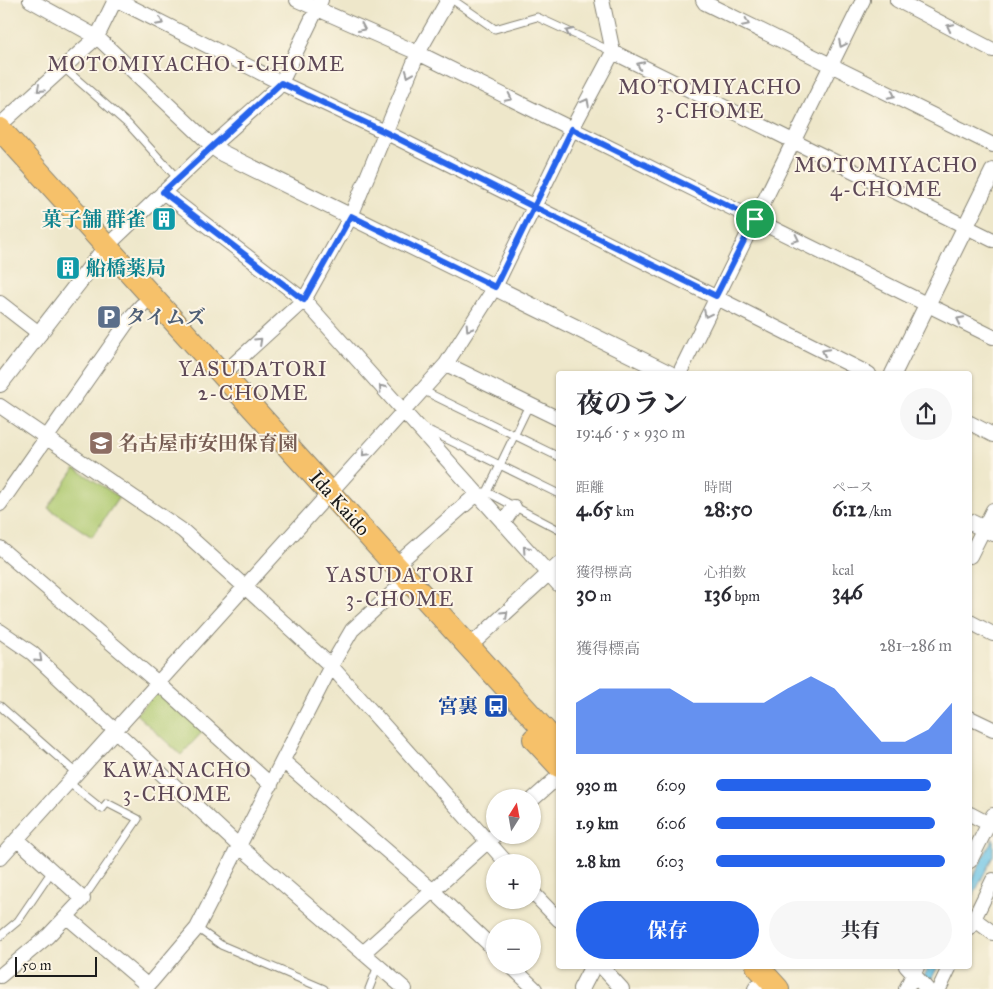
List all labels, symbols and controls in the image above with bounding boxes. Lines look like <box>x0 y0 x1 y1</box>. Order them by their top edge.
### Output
one-way arrow <box>155 16 164 26</box>
one-way arrow <box>741 16 750 27</box>
one-way arrow <box>357 22 366 33</box>
one-way arrow <box>946 23 955 33</box>
one-way arrow <box>565 27 574 38</box>
one-way arrow <box>838 38 848 47</box>
district label: MOTOMIYACHO 1-CHOME <box>47 51 345 77</box>
one-way arrow <box>636 61 645 71</box>
one-way arrow <box>405 69 416 78</box>
district label: MOTOMIYACHO 3-CHOME <box>618 74 802 124</box>
one-way arrow <box>36 84 45 93</box>
one-way arrow <box>887 88 896 99</box>
one-way arrow <box>503 91 512 101</box>
one-way arrow <box>580 99 590 108</box>
district label: MOTOMIYACHO 4-CHOME <box>794 152 978 202</box>
pin <box>734 198 776 240</box>
icon: arrive <box>741 205 769 233</box>
building icon: 菓子舗 群雀 <box>151 206 177 232</box>
place label: 菓子舗 群雀 <box>42 207 146 231</box>
one-way arrow <box>791 233 800 243</box>
building icon: 船橋薬局 <box>55 255 81 281</box>
place label: 船橋薬局 <box>86 256 166 280</box>
parking icon: タイムズ <box>96 304 122 330</box>
place label: タイムズ <box>126 305 206 329</box>
one-way arrow <box>703 309 713 318</box>
one-way arrow <box>957 316 966 326</box>
one-way arrow <box>465 323 475 332</box>
one-way arrow <box>254 338 263 347</box>
one-way arrow <box>822 348 831 358</box>
district label: YASUDATORI 2-CHOME <box>178 356 328 406</box>
one-way arrow <box>379 385 388 394</box>
text: 夜のラン <box>576 386 688 421</box>
button: share <box>900 388 952 440</box>
text: 19:46 · 5 × 930 m <box>576 423 685 442</box>
school or university icon: 名古屋市安田保育園 <box>88 430 114 456</box>
place label: 名古屋市安田保育園 <box>118 431 298 455</box>
one-way arrow <box>362 447 371 456</box>
street label: Ida Kaido <box>305 465 375 541</box>
text: 距離 <box>576 479 604 496</box>
text: 時間 <box>704 479 732 496</box>
text: ペース <box>832 479 873 496</box>
text: 4.65 <box>576 496 613 522</box>
text: 28:50 <box>704 496 753 522</box>
text: 6:12 <box>832 496 867 522</box>
text: km <box>613 503 634 520</box>
text: /km <box>867 503 892 520</box>
one-way arrow <box>523 545 532 554</box>
district label: YASUDATORI 3-CHOME <box>325 562 475 612</box>
text: kcal <box>832 562 854 579</box>
text: 獲得標高 <box>576 564 632 581</box>
text: 心拍数 <box>704 564 746 581</box>
text: 346 <box>832 579 863 605</box>
text: 30 <box>576 581 597 607</box>
text: 136 <box>704 581 731 607</box>
text: m <box>597 588 611 605</box>
text: bpm <box>731 588 760 605</box>
one-way arrow <box>499 611 508 620</box>
text: 281–286 m <box>879 636 952 655</box>
text: 獲得標高 <box>576 639 640 658</box>
one-way arrow <box>34 653 43 662</box>
bus stop icon: 宮裏 <box>483 693 509 719</box>
place label: 宮裏 <box>438 694 478 718</box>
district label: KAWANACHO 3-CHOME <box>102 757 252 807</box>
text: 930 m <box>576 776 617 795</box>
text: 6:09 <box>656 776 686 795</box>
north arrow <box>486 789 541 844</box>
map controls <box>486 789 541 974</box>
text: 1.9 km <box>576 814 619 833</box>
text: 6:06 <box>656 814 686 833</box>
text: 2.8 km <box>576 852 620 871</box>
text: 6:03 <box>656 852 684 871</box>
button: + <box>486 854 541 909</box>
button: 保存 <box>576 901 759 959</box>
button: 共有 <box>769 901 952 959</box>
button: − <box>486 919 541 974</box>
scale bar <box>15 954 98 977</box>
text: 50 m <box>22 957 51 974</box>

